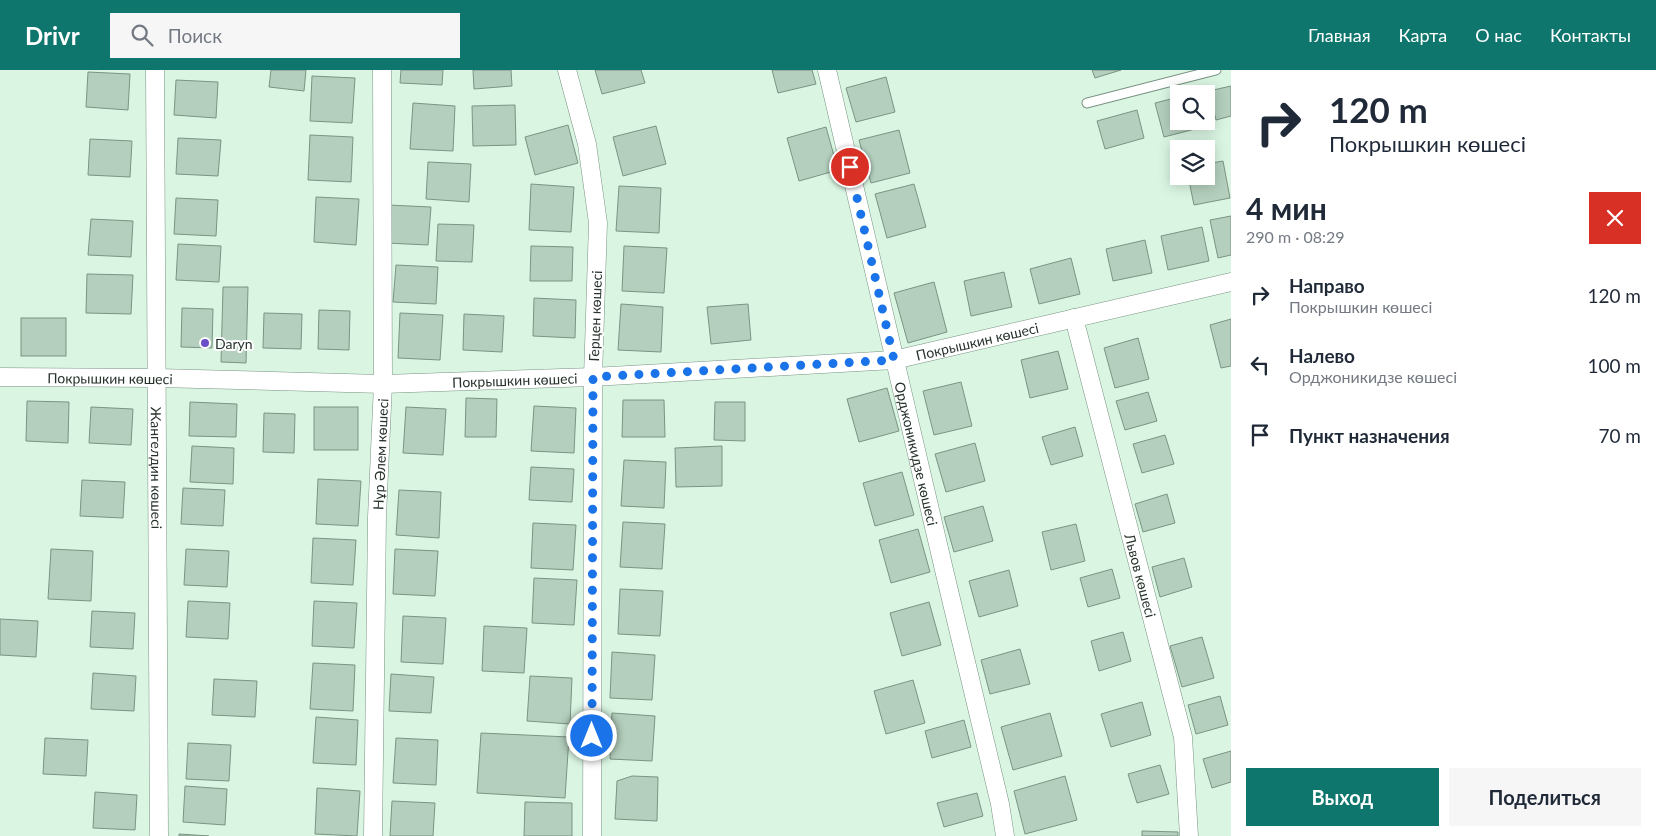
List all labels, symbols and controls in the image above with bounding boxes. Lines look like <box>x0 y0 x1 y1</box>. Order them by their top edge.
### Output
search box <box>110 13 460 58</box>
text: Drivr <box>25 21 80 50</box>
icon: search <box>128 21 156 49</box>
text: Поиск <box>168 24 222 47</box>
text: Главная <box>1308 24 1371 46</box>
text: Карта <box>1399 24 1447 46</box>
text: О нас <box>1475 24 1522 46</box>
text: Контакты <box>1550 24 1631 46</box>
map controls <box>1170 85 1215 185</box>
button: search <box>1170 85 1215 130</box>
text: 120 m <box>1329 88 1428 130</box>
icon: right <box>1246 90 1311 155</box>
text: Покрышкин көшесі <box>1329 130 1526 157</box>
button: layers <box>1170 140 1215 185</box>
pin <box>829 146 871 188</box>
icon: arrive <box>836 153 864 181</box>
text: 4 мин <box>1246 190 1327 226</box>
button: close <box>1589 192 1641 244</box>
text: 290 m · 08:29 <box>1246 227 1345 246</box>
street label: Герцен көшесі <box>585 270 605 362</box>
text: Направо <box>1289 274 1365 297</box>
icon: right <box>1246 281 1274 309</box>
text: 120 m <box>1587 284 1641 307</box>
text: Покрышкин көшесі <box>1289 297 1432 316</box>
street label: Покрышкин көшесі <box>914 318 1040 363</box>
place label: Daryn <box>215 335 253 352</box>
marker: Daryn <box>199 337 211 349</box>
text: Налево <box>1289 344 1355 367</box>
icon: left <box>1246 351 1274 379</box>
text: 100 m <box>1587 354 1641 377</box>
text: Орджоникидзе көшесі <box>1289 367 1457 386</box>
street label: Покрышкин көшесі <box>47 369 173 387</box>
street label: Покрышкин көшесі <box>452 369 578 390</box>
street label: Орджоникидзе көшесі <box>892 380 942 527</box>
street label: Нұр Әлем көшесі <box>369 398 391 510</box>
street label: Жангелдин көшесі <box>148 407 166 529</box>
icon: arrive <box>1246 421 1274 449</box>
text: Пункт назначения <box>1289 424 1450 447</box>
text: 70 m <box>1598 424 1641 447</box>
street label: Львов көшесі <box>1122 531 1160 619</box>
position arrow <box>565 709 617 761</box>
button: Выход <box>1246 768 1439 826</box>
button: Поделиться <box>1449 768 1641 826</box>

